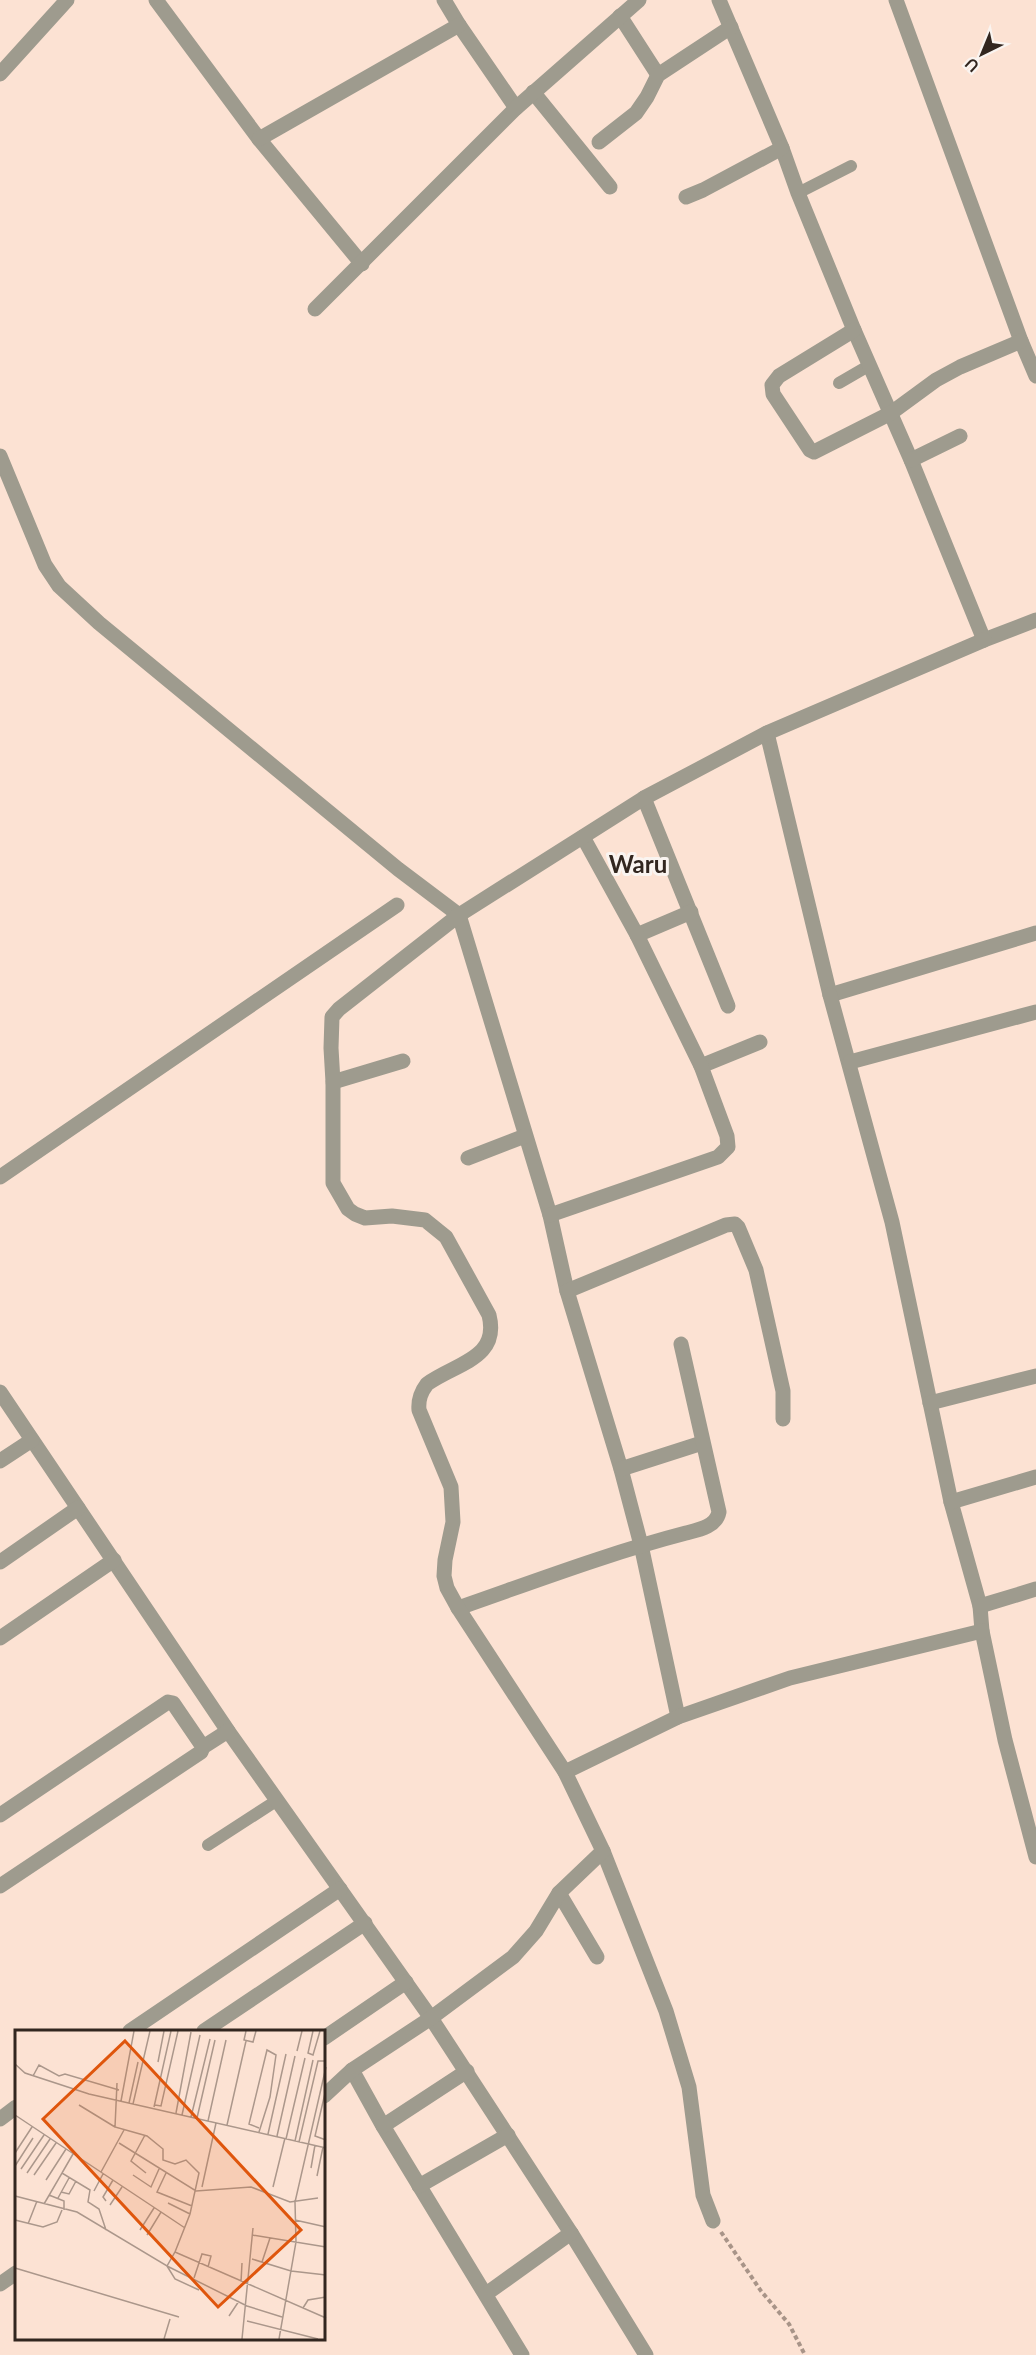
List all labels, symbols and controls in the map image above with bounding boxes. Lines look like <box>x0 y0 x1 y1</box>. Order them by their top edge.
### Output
north arrow <box>952 24 1012 84</box>
text: U <box>961 54 982 76</box>
district label: Waru <box>609 849 667 878</box>
inset map <box>15 2030 326 2340</box>

